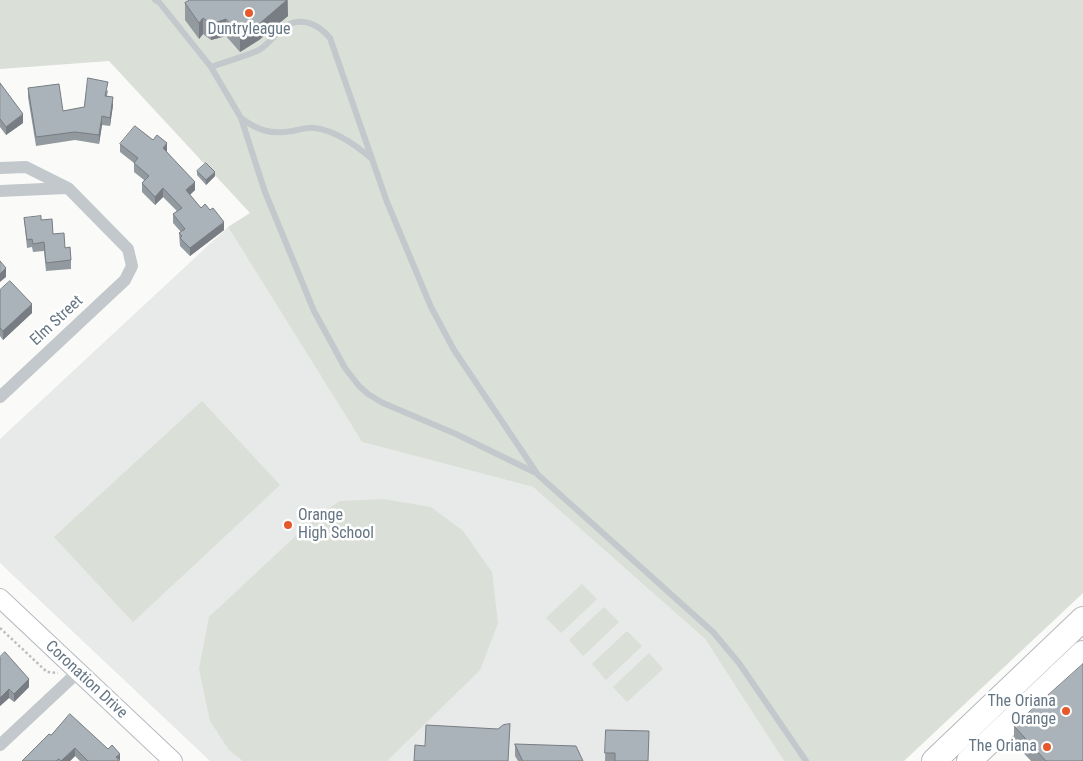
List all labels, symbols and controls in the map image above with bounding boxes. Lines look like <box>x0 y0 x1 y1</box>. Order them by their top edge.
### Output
marker: Duntryleague <box>243 7 255 19</box>
place label: Duntryleague <box>208 20 290 40</box>
street label: Elm Street <box>27 292 87 350</box>
place label: Orange High School <box>298 506 374 544</box>
marker: Orange High School <box>282 519 294 531</box>
street label: Coronation Drive <box>41 637 131 723</box>
place label: The Oriana Orange <box>988 692 1056 730</box>
marker: The Oriana Orange <box>1060 705 1072 717</box>
place label: The Oriana <box>969 737 1037 757</box>
marker: The Oriana <box>1041 741 1053 753</box>

